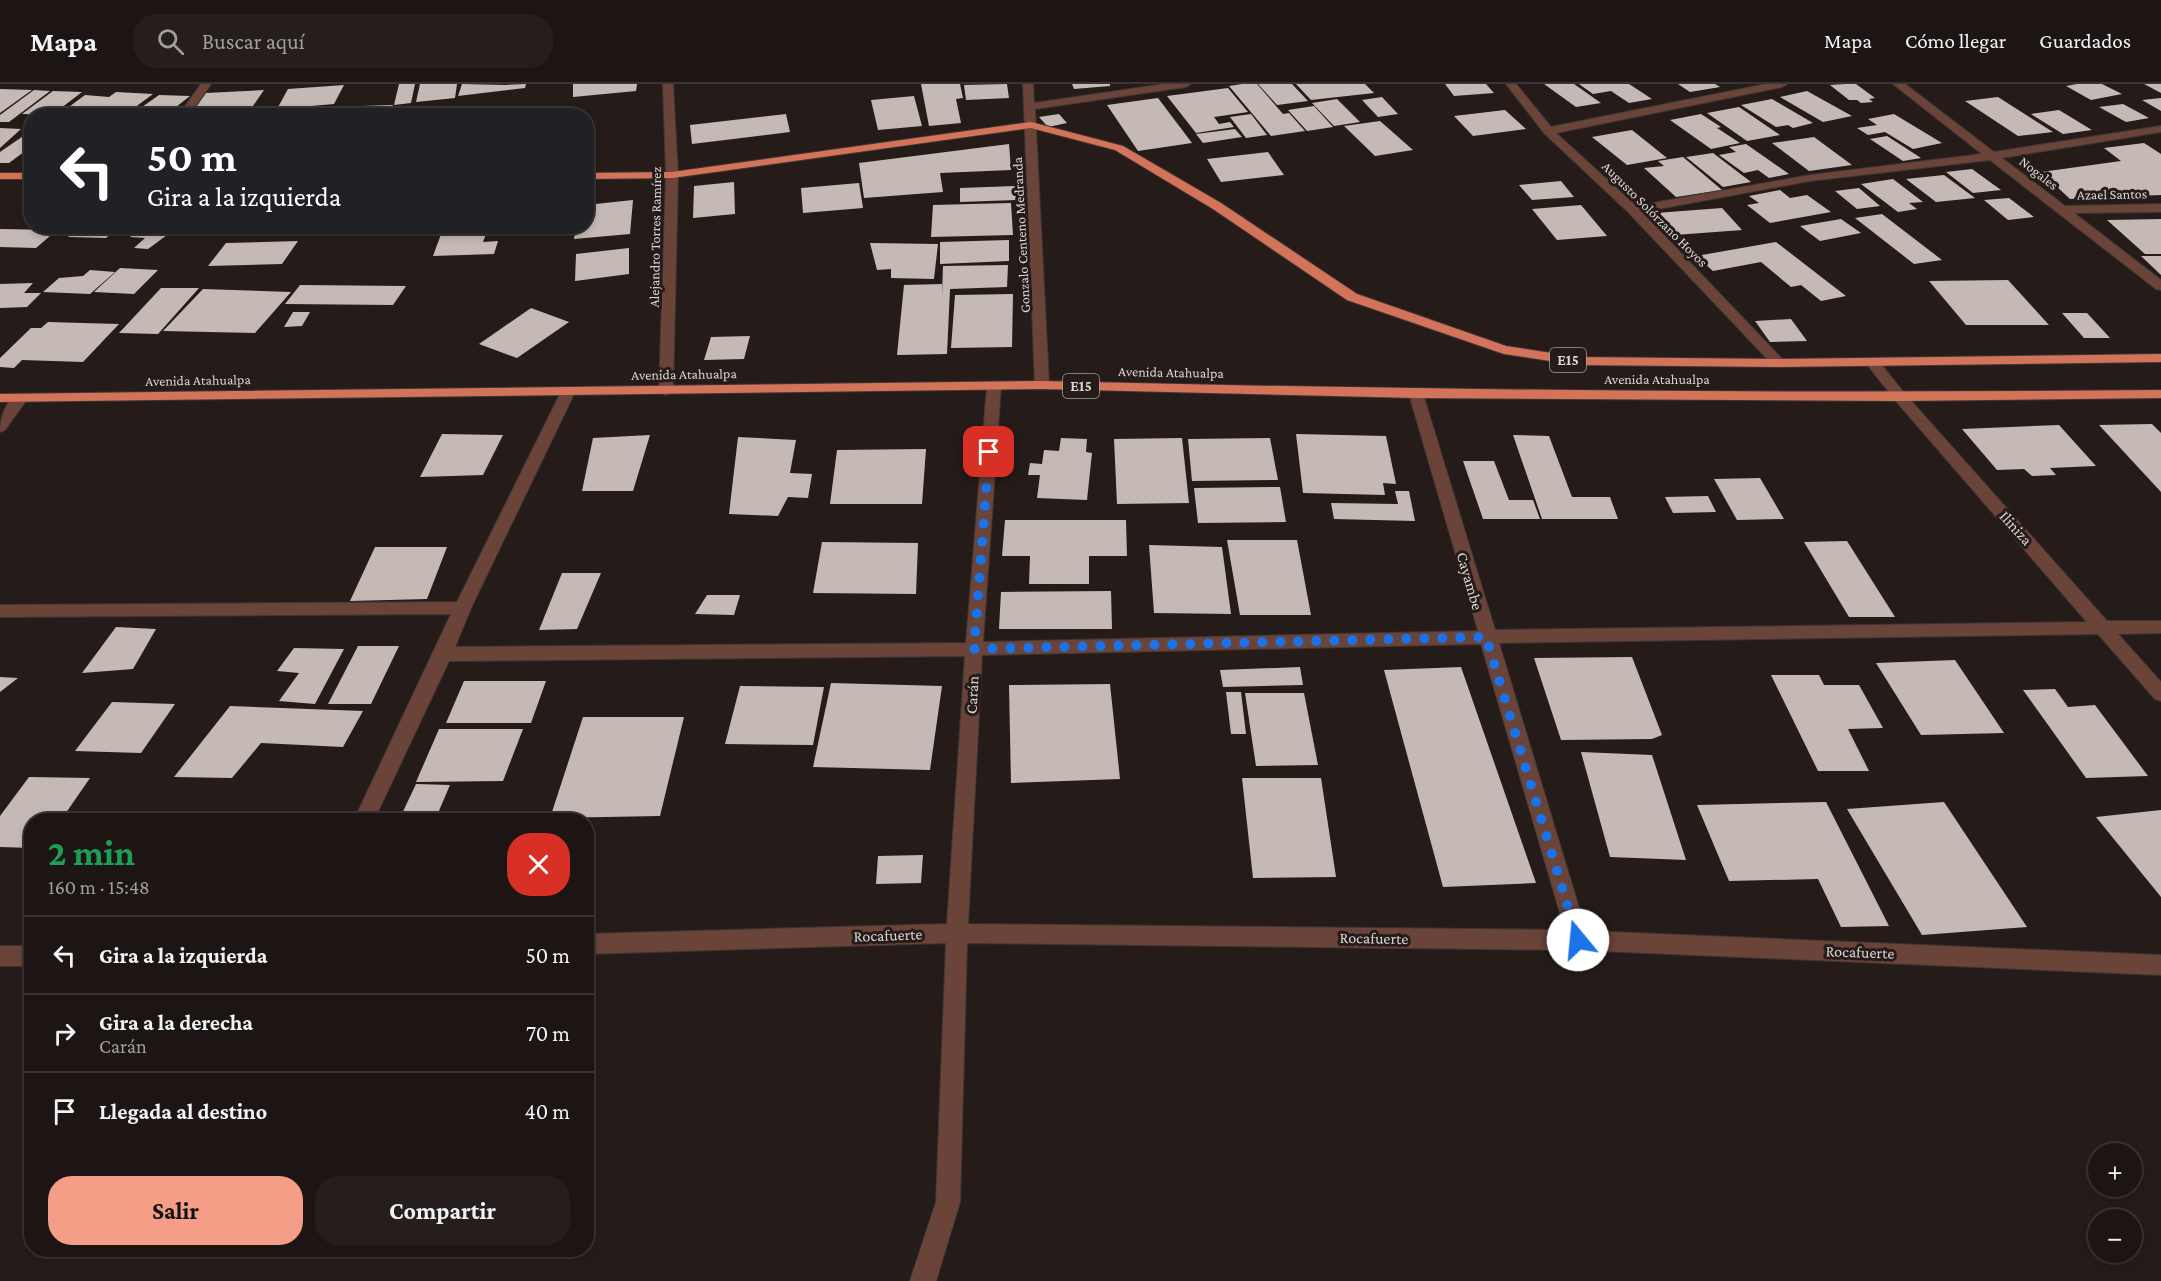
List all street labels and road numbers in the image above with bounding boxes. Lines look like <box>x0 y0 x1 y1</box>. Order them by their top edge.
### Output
street label: Nogales <box>2017 153 2061 193</box>
street label: Gonzalo Centeno Medranda <box>1009 156 1033 313</box>
street label: Augusto Solórzano Hoyos <box>1599 158 1711 270</box>
street label: Alejandro Torres Ramírez <box>646 167 665 307</box>
street label: Azael Santos <box>2077 185 2147 203</box>
road number: E15 <box>1550 348 1586 372</box>
street label: Avenida Atahualpa <box>1118 363 1224 381</box>
street label: Avenida Atahualpa <box>631 365 737 383</box>
street label: Avenida Atahualpa <box>145 371 251 389</box>
street label: Avenida Atahualpa <box>1604 371 1710 387</box>
road number: E15 <box>1063 374 1099 398</box>
street label: Iliniza <box>1996 507 2036 549</box>
street label: Cayambe <box>1453 550 1486 612</box>
street label: Carán <box>963 675 982 714</box>
street label: Rocafuerte <box>853 925 923 945</box>
street label: Rocafuerte <box>1339 929 1409 947</box>
street label: Rocafuerte <box>1825 942 1895 962</box>

